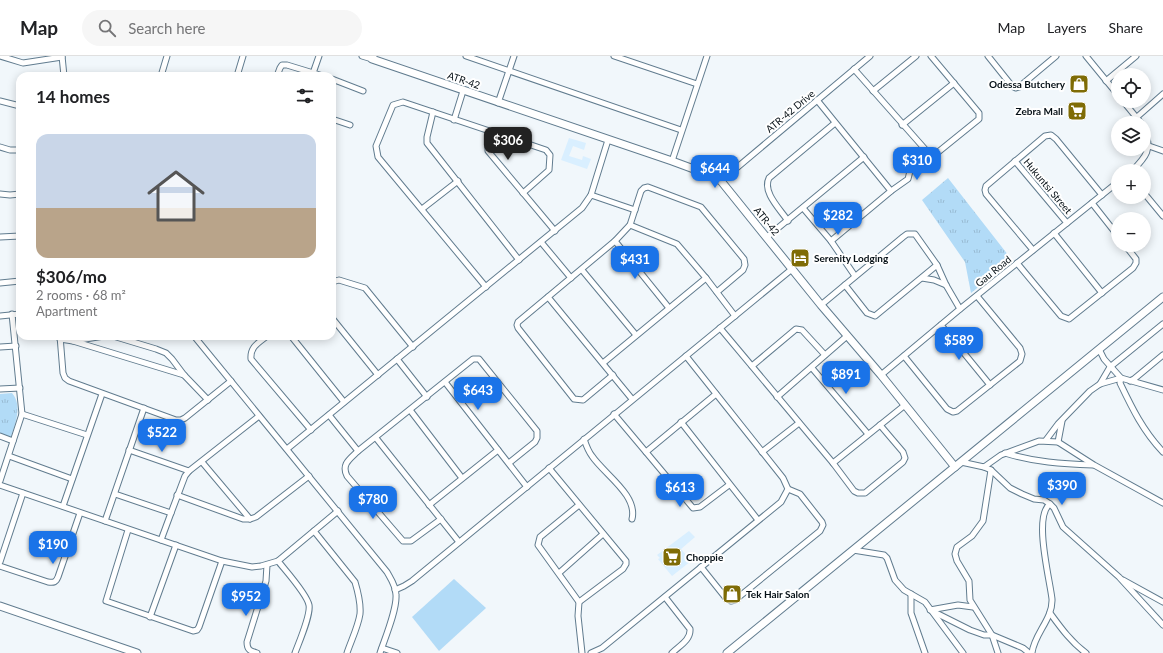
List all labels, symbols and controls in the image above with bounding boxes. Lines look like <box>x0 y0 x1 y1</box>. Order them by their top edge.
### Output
search box <box>82 10 362 46</box>
text: Map <box>20 16 58 39</box>
icon: search <box>96 17 118 39</box>
text: Search here <box>128 19 206 37</box>
text: Map <box>997 19 1025 36</box>
text: Layers <box>1047 19 1087 36</box>
text: Share <box>1109 19 1143 36</box>
map controls <box>1111 68 1151 252</box>
button: locate <box>1111 68 1151 108</box>
street label: ATR-42 <box>446 69 482 91</box>
shop icon: Odessa Butchery <box>1068 73 1090 95</box>
place label: Odessa Butchery <box>989 78 1066 90</box>
icon: filters <box>294 85 316 107</box>
text: 14 homes <box>36 86 110 107</box>
street label: ATR-42 Drive <box>763 87 817 135</box>
supermarket icon: Zebra Mall <box>1066 100 1088 122</box>
place label: Zebra Mall <box>1016 105 1063 117</box>
button: layers <box>1111 116 1151 156</box>
pin: $306 <box>484 127 532 161</box>
text: $306 <box>493 132 523 148</box>
pin: $310 <box>893 147 941 181</box>
text: $310 <box>902 152 932 168</box>
pin: $644 <box>691 155 739 189</box>
street label: Hukuntsi Street <box>1021 156 1075 216</box>
icon: home <box>140 160 212 232</box>
text: $644 <box>700 160 730 176</box>
button: + <box>1111 164 1151 204</box>
pin: $282 <box>814 202 862 236</box>
street label: ATR-42 <box>752 204 782 238</box>
text: $282 <box>823 207 853 223</box>
button: − <box>1111 212 1151 252</box>
pin: $431 <box>611 246 659 280</box>
hotel icon: Serenity Lodging <box>789 247 811 269</box>
text: $431 <box>620 251 650 267</box>
place label: Serenity Lodging <box>814 252 889 264</box>
street label: Gau Road <box>973 253 1013 289</box>
text: $306/mo <box>36 266 107 287</box>
text: 2 rooms · 68 m² <box>36 287 126 303</box>
text: Apartment <box>36 303 97 319</box>
pin: $589 <box>935 327 983 361</box>
text: $589 <box>944 332 974 348</box>
pin: $891 <box>822 361 870 395</box>
text: $891 <box>831 366 861 382</box>
pin: $643 <box>454 377 502 411</box>
text: $643 <box>463 382 493 398</box>
pin: $522 <box>138 419 186 453</box>
text: $522 <box>147 424 177 440</box>
pin: $390 <box>1038 472 1086 506</box>
pin: $613 <box>656 474 704 508</box>
text: $390 <box>1047 477 1077 493</box>
text: $613 <box>665 479 695 495</box>
pin: $780 <box>349 486 397 520</box>
text: $780 <box>358 491 388 507</box>
pin: $190 <box>29 531 77 565</box>
text: $190 <box>38 536 68 552</box>
supermarket icon: Choppie <box>661 546 683 568</box>
place label: Choppie <box>686 551 724 563</box>
pin: $952 <box>222 583 270 617</box>
shop icon: Tek Hair Salon <box>721 583 743 605</box>
text: $952 <box>231 588 261 604</box>
place label: Tek Hair Salon <box>746 588 810 600</box>

